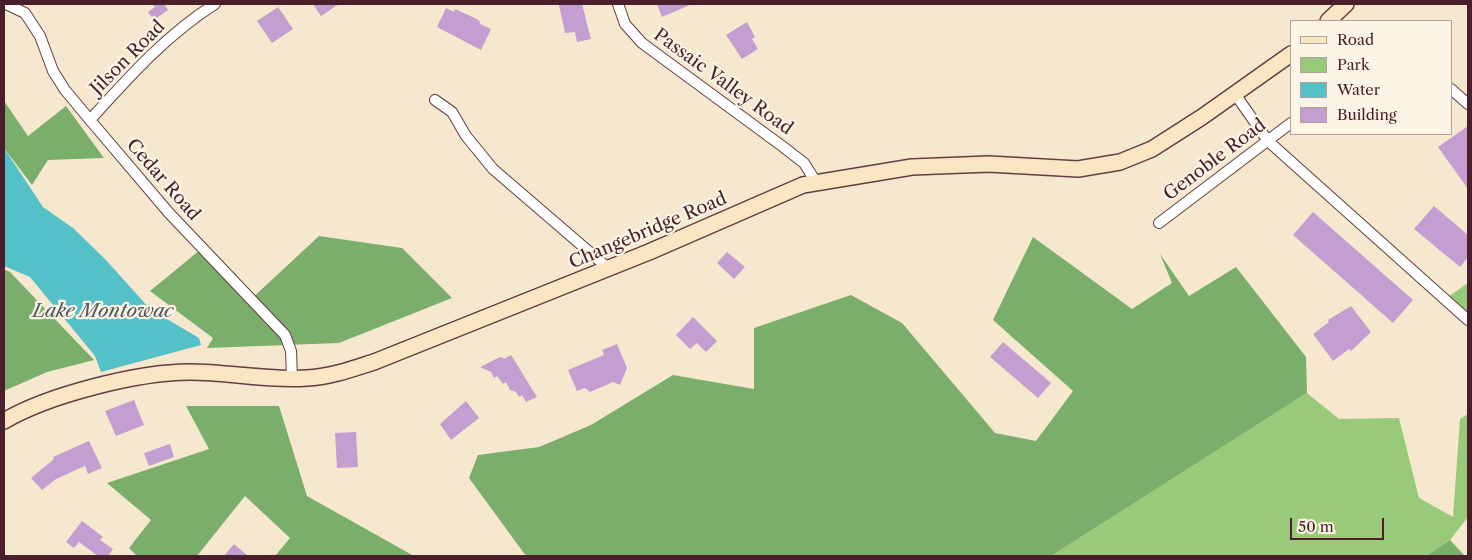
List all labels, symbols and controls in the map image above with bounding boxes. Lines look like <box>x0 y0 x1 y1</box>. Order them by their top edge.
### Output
street label: Jilson Road <box>86 16 170 100</box>
legend <box>1290 20 1452 135</box>
street label: Passaic Valley Road <box>649 24 797 140</box>
text: Road <box>1337 30 1374 49</box>
text: Park <box>1337 55 1370 74</box>
text: Water <box>1337 80 1380 99</box>
text: Building <box>1337 105 1397 124</box>
street label: Genoble Road <box>1160 115 1270 205</box>
street label: Cedar Road <box>122 135 204 225</box>
street label: Changebridge Road <box>566 188 730 274</box>
water label: Lake Montowac <box>32 301 174 323</box>
scale bar <box>1292 508 1386 540</box>
text: 50 m <box>1298 517 1334 536</box>

